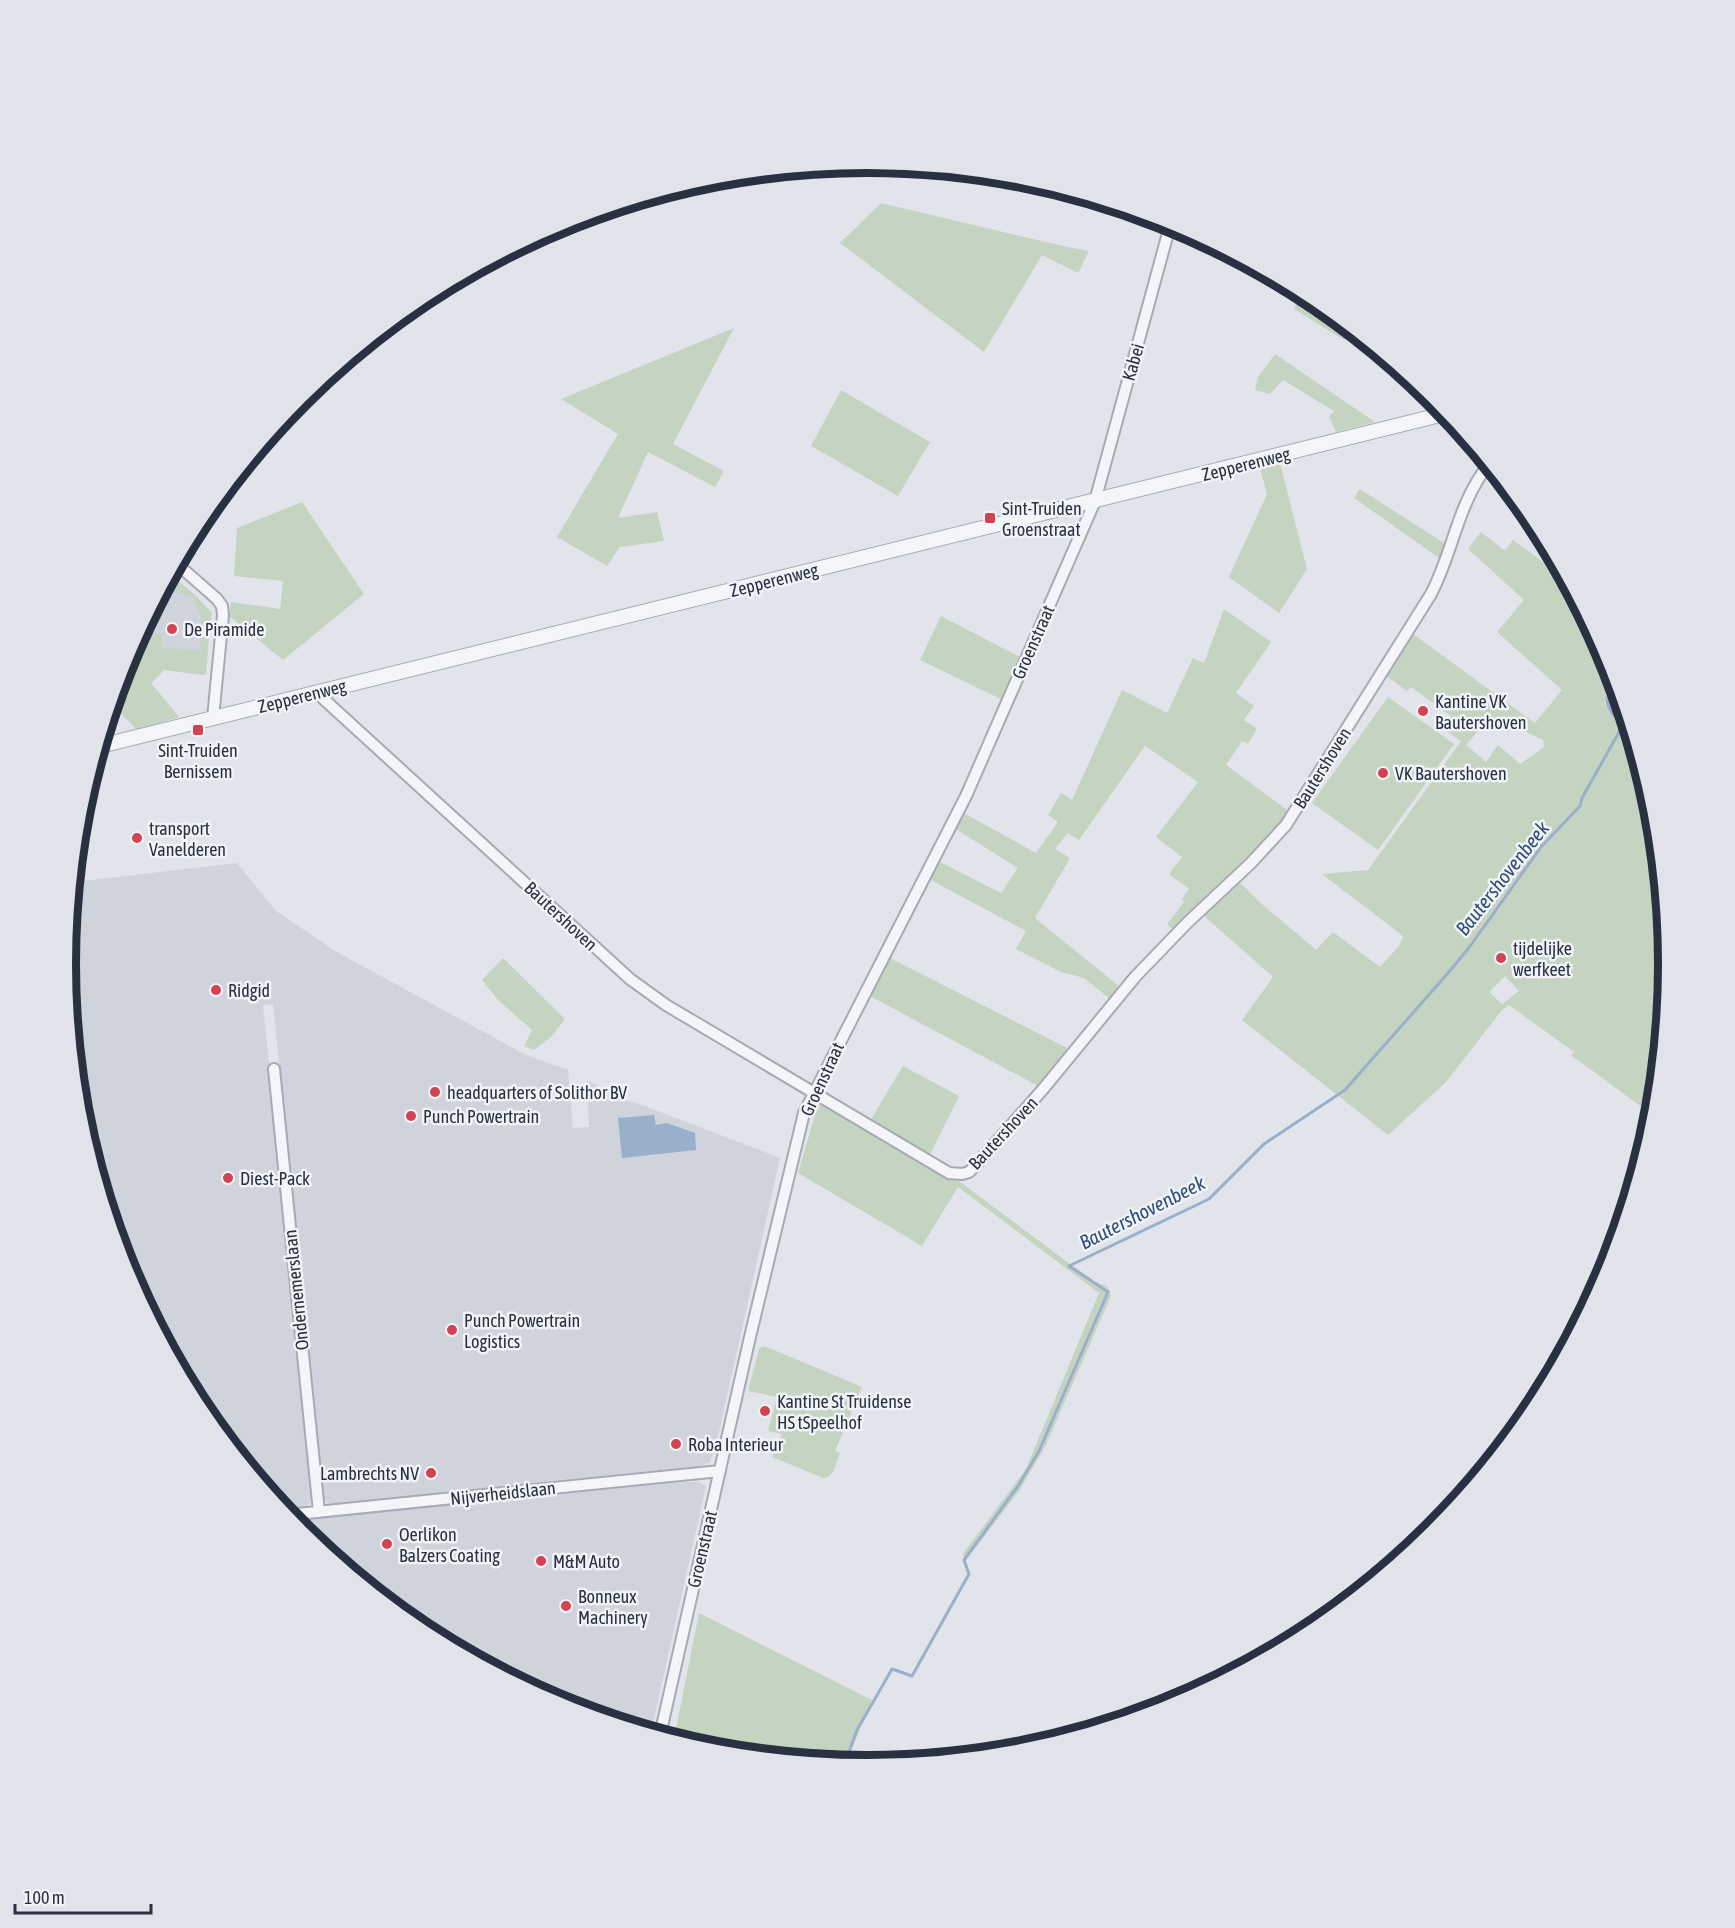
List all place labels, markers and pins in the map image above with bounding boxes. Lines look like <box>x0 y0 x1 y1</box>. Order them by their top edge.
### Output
place label: Sint-Truiden Groenstraat <box>1002 498 1082 540</box>
marker: Sint-Truiden Groenstraat <box>983 511 997 525</box>
place label: De Piramide <box>184 619 264 640</box>
marker: De Piramide <box>165 622 179 636</box>
place label: Kantine VK Bautershoven <box>1435 691 1527 733</box>
marker: Kantine VK Bautershoven <box>1416 704 1430 718</box>
marker: Sint-Truiden Bernissem <box>191 723 205 737</box>
place label: Sint-Truiden Bernissem <box>158 740 238 782</box>
place label: VK Bautershoven <box>1395 763 1507 784</box>
marker: VK Bautershoven <box>1376 766 1390 780</box>
place label: transport Vanelderen <box>149 818 226 860</box>
marker: transport Vanelderen <box>130 831 144 845</box>
place label: tijdelijke werfkeet <box>1513 938 1572 980</box>
marker: tijdelijke werfkeet <box>1494 951 1508 965</box>
place label: Ridgid <box>228 980 270 1001</box>
marker: Ridgid <box>209 983 223 997</box>
place label: headquarters of Solithor BV <box>447 1082 627 1103</box>
marker: headquarters of Solithor BV <box>428 1085 442 1099</box>
place label: Punch Powertrain <box>423 1106 539 1127</box>
marker: Punch Powertrain <box>404 1109 418 1123</box>
place label: Diest-Pack <box>240 1168 310 1189</box>
marker: Diest-Pack <box>221 1171 235 1185</box>
place label: Punch Powertrain Logistics <box>464 1310 580 1352</box>
marker: Punch Powertrain Logistics <box>445 1323 459 1337</box>
place label: Kantine St Truidense HS tSpeelhof <box>777 1391 911 1433</box>
marker: Kantine St Truidense HS tSpeelhof <box>758 1404 772 1418</box>
place label: Roba Interieur <box>688 1434 784 1455</box>
marker: Roba Interieur <box>669 1437 683 1451</box>
place label: Lambrechts NV <box>320 1463 419 1484</box>
marker: Lambrechts NV <box>424 1466 438 1480</box>
place label: Oerlikon Balzers Coating <box>399 1524 500 1566</box>
marker: Oerlikon Balzers Coating <box>380 1537 394 1551</box>
place label: M&M Auto <box>553 1551 620 1572</box>
marker: M&M Auto <box>534 1554 548 1568</box>
place label: Bonneux Machinery <box>578 1586 648 1628</box>
marker: Bonneux Machinery <box>559 1599 573 1613</box>

